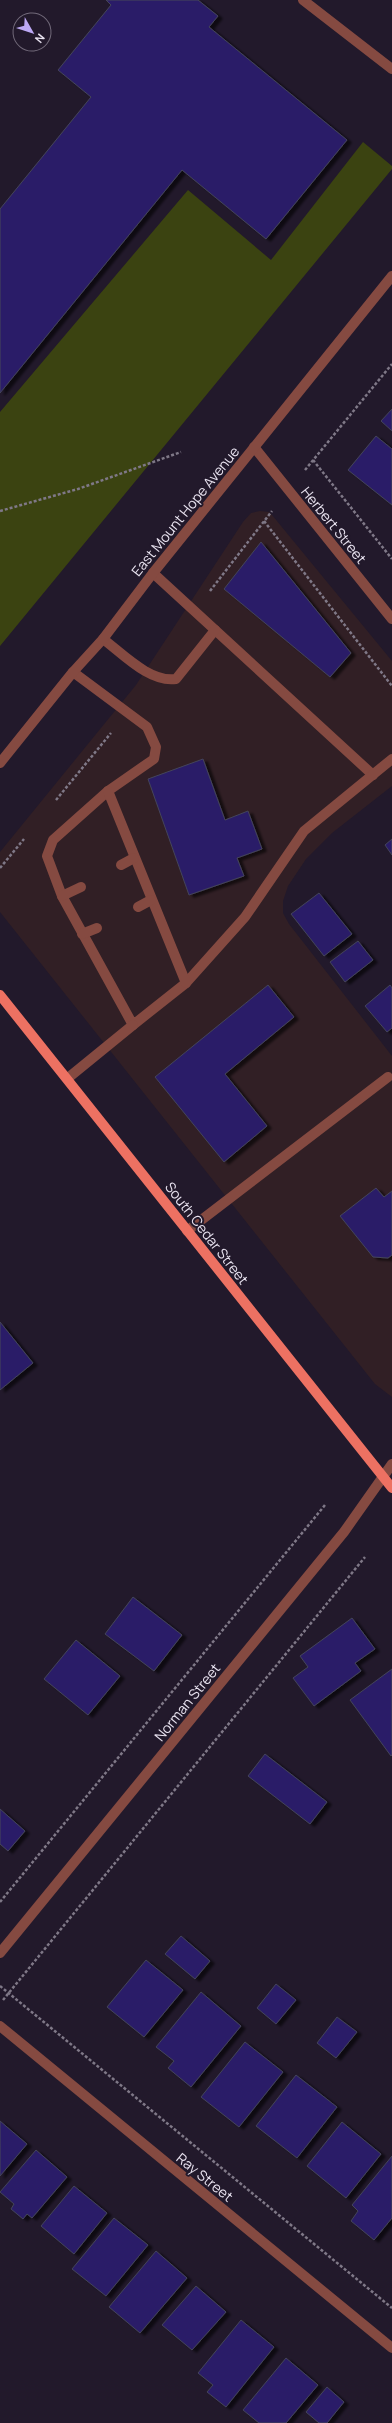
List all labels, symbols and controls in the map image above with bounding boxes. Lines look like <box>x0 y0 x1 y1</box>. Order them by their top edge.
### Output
north arrow <box>12 12 52 52</box>
text: N <box>32 31 48 46</box>
street label: East Mount Hope Avenue <box>127 442 243 580</box>
street label: Herbert Street <box>297 483 371 568</box>
street label: South Cedar Street <box>161 1178 253 1288</box>
street label: Norman Street <box>150 1659 224 1745</box>
street label: Ray Street <box>173 2148 238 2206</box>

